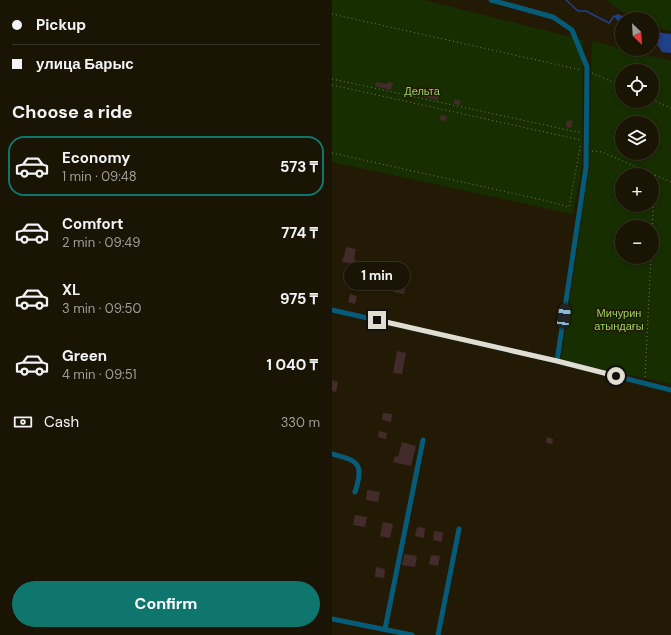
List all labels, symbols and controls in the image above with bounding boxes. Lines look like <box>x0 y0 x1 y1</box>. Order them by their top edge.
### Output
north arrow <box>615 12 659 56</box>
map controls <box>615 12 659 264</box>
text: Pickup <box>36 15 86 35</box>
text: улица Барыс <box>36 54 134 74</box>
button: locate <box>615 64 659 108</box>
park label: Дельта <box>404 84 441 98</box>
text: Choose a ride <box>12 100 133 124</box>
button: layers <box>615 116 659 160</box>
icon: car <box>14 148 50 184</box>
text: Economy <box>62 148 130 168</box>
text: 573 ₸ <box>280 157 318 177</box>
text: 1 min · 09:48 <box>62 168 137 185</box>
button: + <box>615 168 659 212</box>
icon: car <box>14 214 50 250</box>
text: Comfort <box>62 214 123 234</box>
button: − <box>615 220 659 264</box>
text: 774 ₸ <box>281 223 318 243</box>
text: 2 min · 09:49 <box>62 234 140 251</box>
callout: 1 min <box>344 262 410 290</box>
text: 1 min <box>361 267 393 284</box>
icon: car <box>14 280 50 316</box>
text: XL <box>62 280 80 300</box>
text: 975 ₸ <box>280 289 318 309</box>
text: 3 min · 09:50 <box>62 300 141 317</box>
car <box>556 303 572 329</box>
park label: Мичурин атындағы <box>594 306 644 333</box>
route end <box>368 311 386 329</box>
icon: car <box>14 346 50 382</box>
text: Green <box>62 346 107 366</box>
text: 1 040 ₸ <box>266 355 318 375</box>
text: 4 min · 09:51 <box>62 366 137 383</box>
route start <box>607 367 625 385</box>
icon: cash <box>12 411 34 433</box>
text: Cash <box>44 412 79 432</box>
text: 330 m <box>281 414 320 431</box>
button: Confirm <box>12 581 320 627</box>

